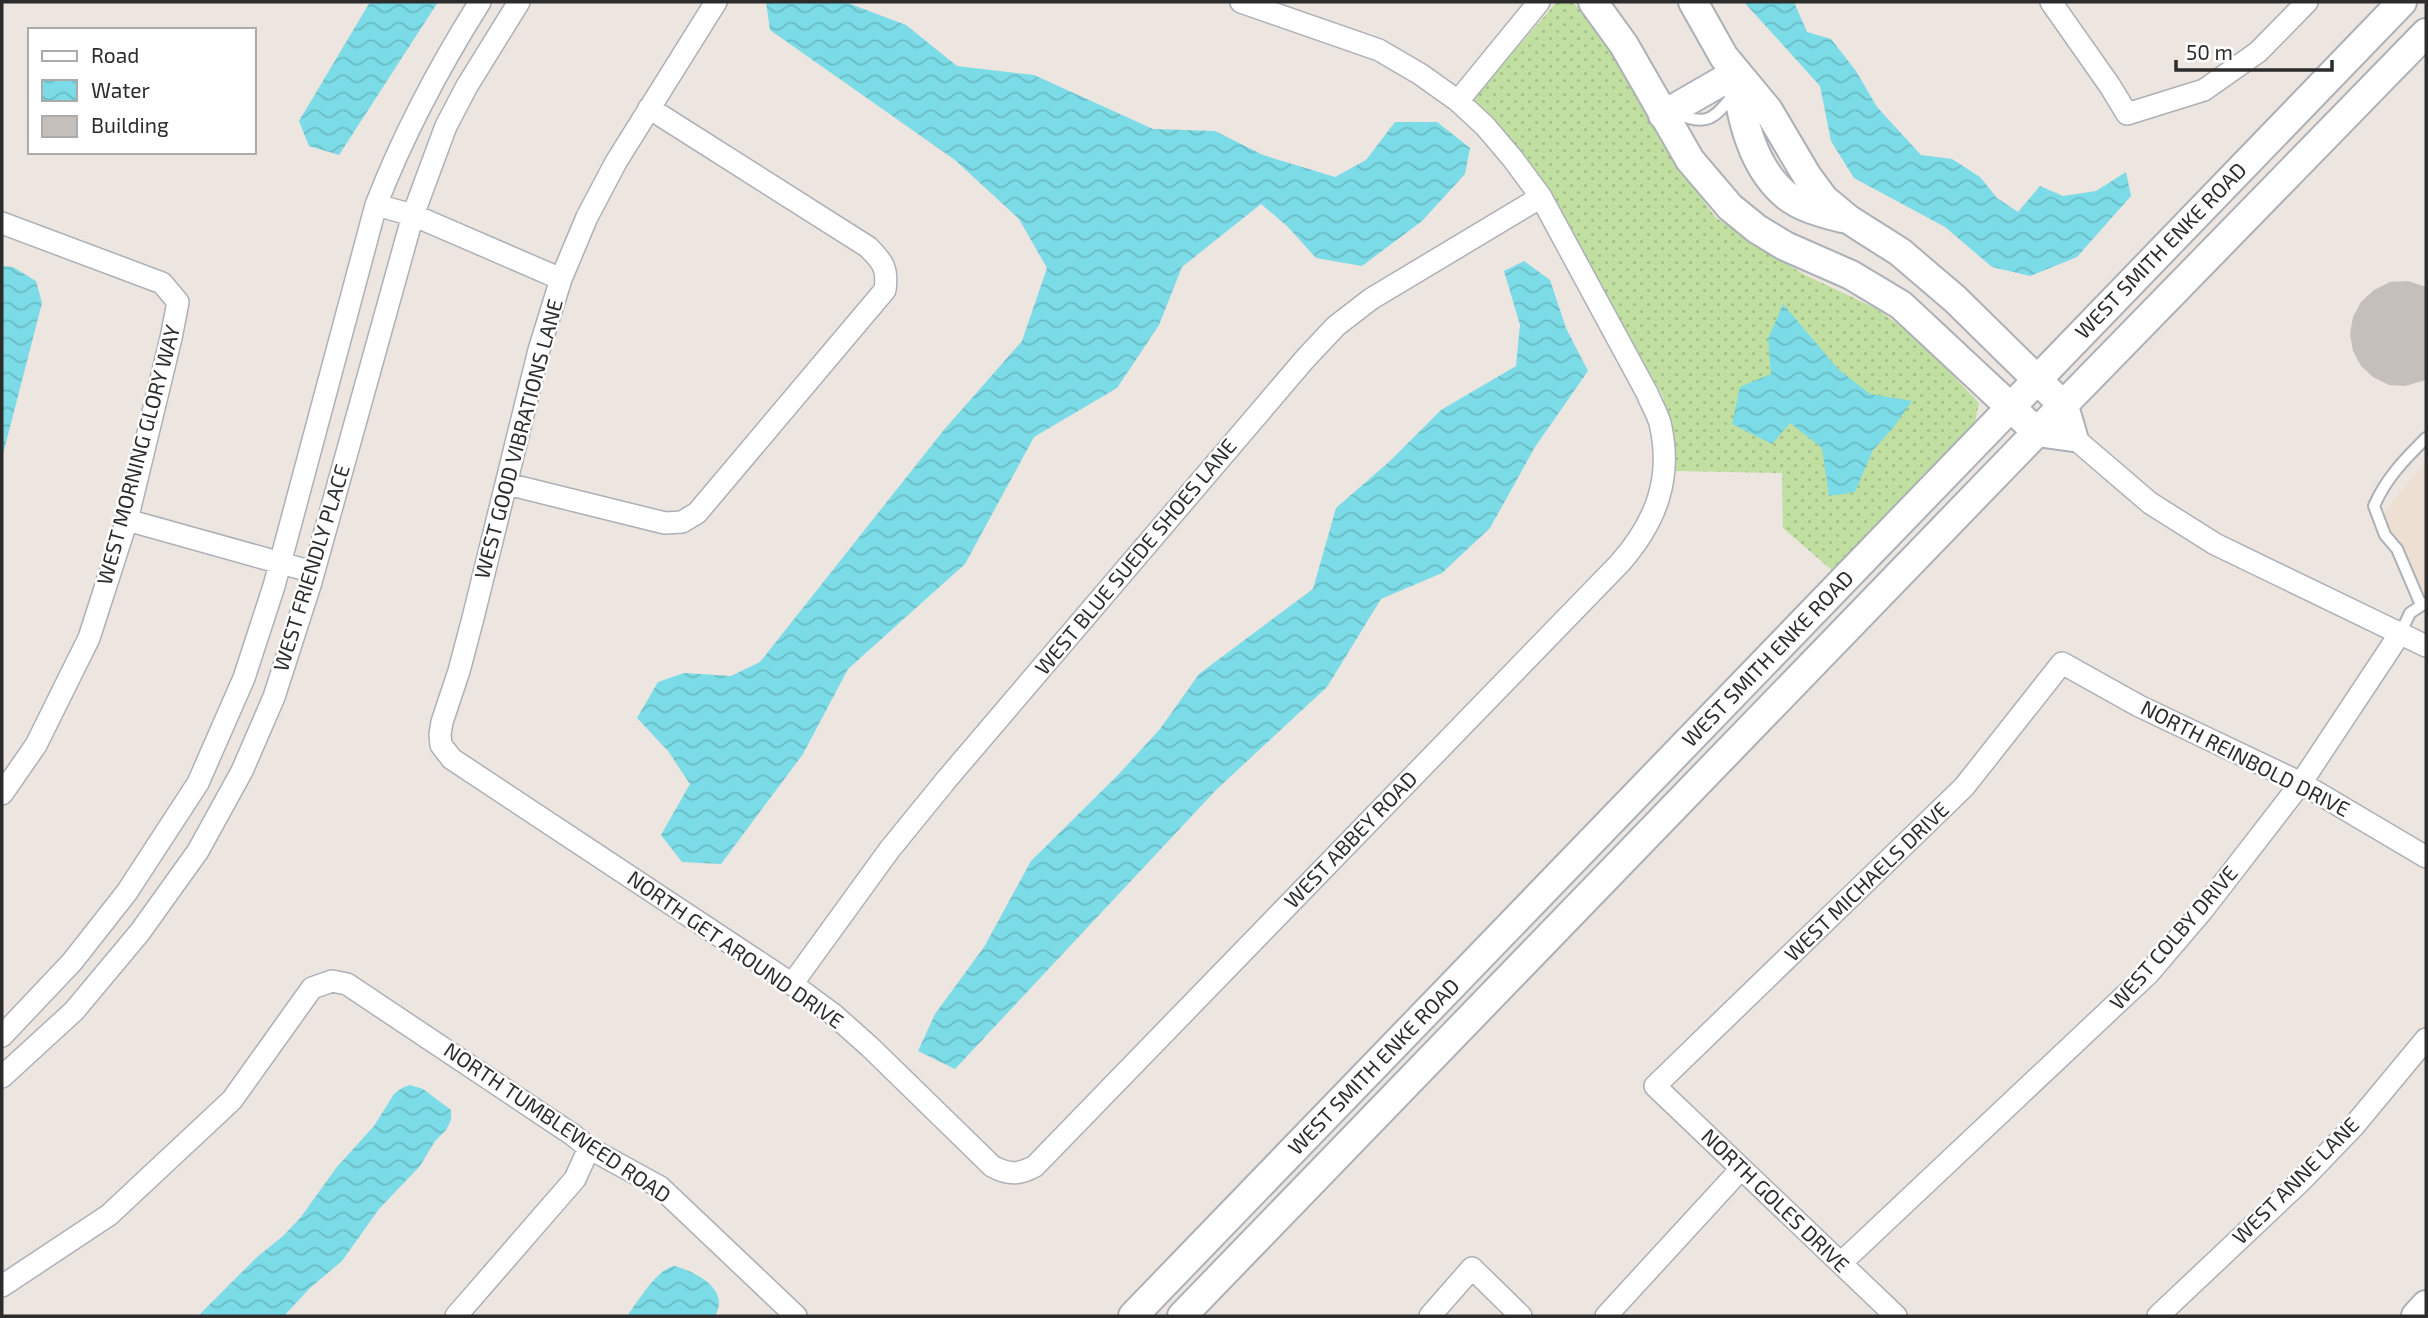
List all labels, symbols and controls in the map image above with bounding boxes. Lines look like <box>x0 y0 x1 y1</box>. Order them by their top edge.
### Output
legend <box>28 28 256 154</box>
scale bar <box>2176 28 2332 72</box>
text: 50 m <box>2186 39 2233 64</box>
text: Road <box>91 42 139 67</box>
text: Water <box>91 77 150 102</box>
text: Building <box>91 112 169 137</box>
street label: WEST SMITH ENKE ROAD <box>2069 157 2251 343</box>
street label: WEST GOOD VIBRATIONS LANE <box>468 296 567 581</box>
street label: WEST MORNING GLORY WAY <box>91 322 184 587</box>
street label: WEST BLUE SUEDE SHOES LANE <box>1029 433 1241 679</box>
street label: WEST FRIENDLY PLACE <box>267 461 354 674</box>
street label: WEST SMITH ENKE ROAD <box>1676 565 1858 751</box>
street label: NORTH REINBOLD DRIVE <box>2137 694 2354 821</box>
street label: WEST ABBEY ROAD <box>1278 765 1422 912</box>
street label: WEST MICHAELS DRIVE <box>1779 796 1953 966</box>
street label: WEST COLBY DRIVE <box>2104 860 2242 1014</box>
street label: NORTH GET AROUND DRIVE <box>623 865 849 1033</box>
street label: WEST SMITH ENKE ROAD <box>1282 973 1464 1159</box>
street label: NORTH TUMBLEWEED ROAD <box>440 1036 676 1207</box>
street label: WEST ANNE LANE <box>2226 1111 2363 1248</box>
street label: NORTH GOLES DRIVE <box>1697 1123 1855 1277</box>

